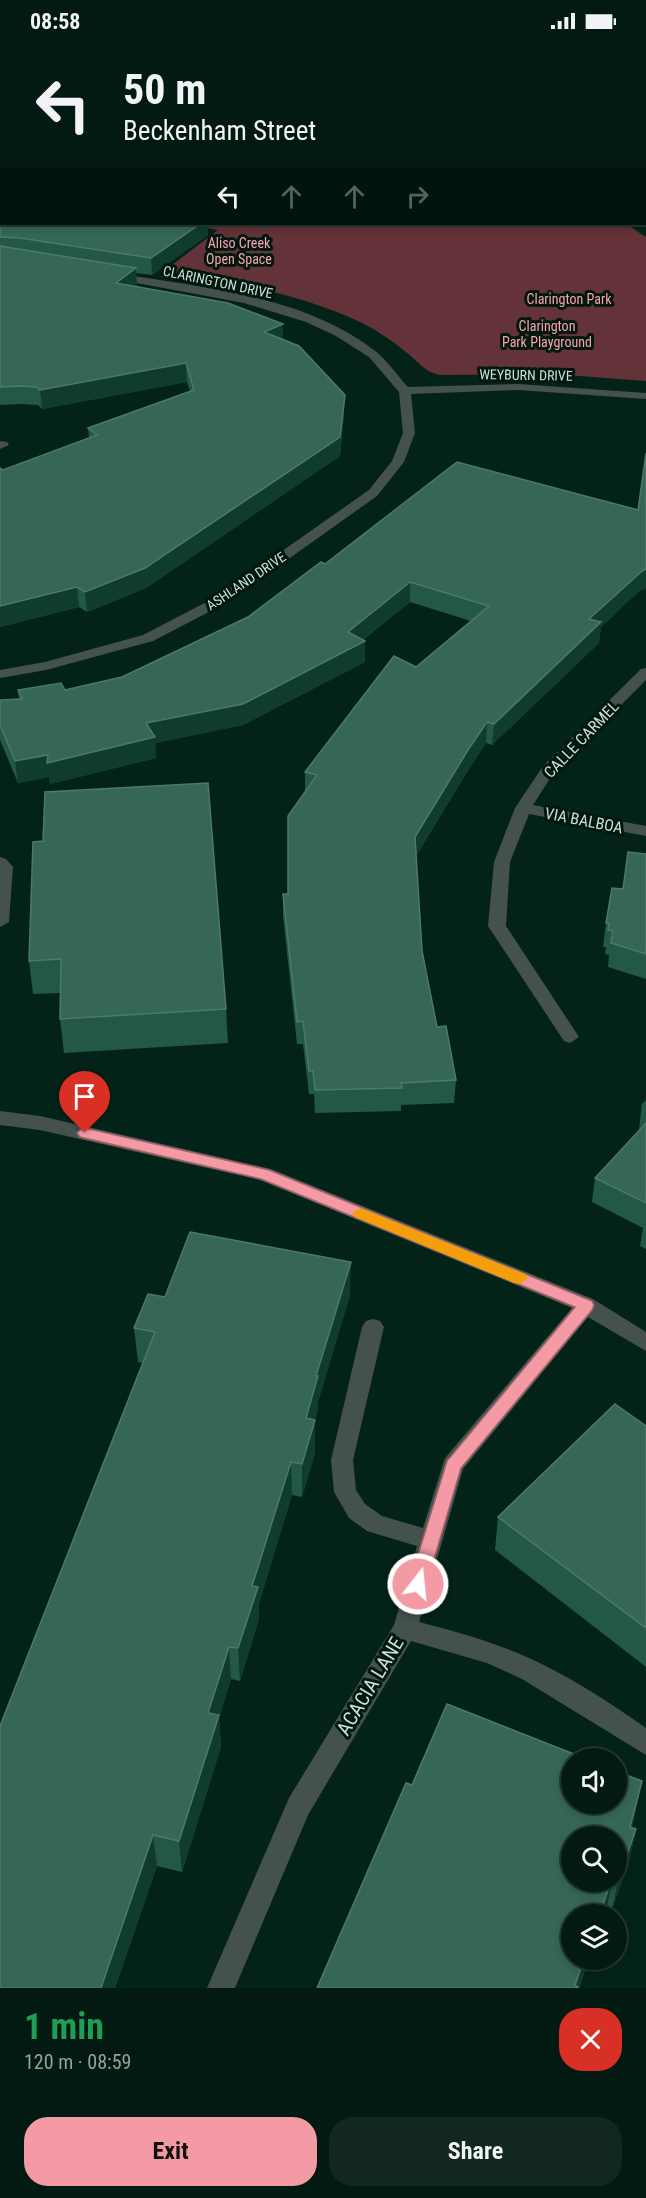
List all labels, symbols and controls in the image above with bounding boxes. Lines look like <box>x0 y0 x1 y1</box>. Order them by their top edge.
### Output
text: 08:58 <box>30 9 81 34</box>
text: 50 m <box>123 65 206 114</box>
icon: left <box>24 66 102 144</box>
text: Beckenham Street <box>123 115 316 147</box>
icon: left <box>212 180 245 213</box>
icon: ahead <box>275 180 308 213</box>
icon: ahead <box>338 180 371 213</box>
icon: right <box>401 180 434 213</box>
park label: Aliso Creek Open Space <box>206 235 272 267</box>
street label: CLARINGTON DRIVE <box>162 263 274 301</box>
park label: Clarington Park <box>526 291 612 307</box>
park label: Clarington Park Playground <box>502 318 592 350</box>
street label: WEYBURN DRIVE <box>479 366 573 384</box>
street label: ASHLAND DRIVE <box>203 548 289 613</box>
street label: CALLE CARMEL <box>540 697 623 782</box>
street label: VIA BALBOA <box>543 804 624 837</box>
pin <box>59 1071 110 1133</box>
icon: arrive <box>68 1080 101 1113</box>
position arrow <box>386 1552 450 1616</box>
street label: ACACIA LANE <box>331 1632 409 1739</box>
map controls <box>561 1748 627 1970</box>
button: sound <box>561 1748 627 1814</box>
button: search <box>561 1826 627 1892</box>
button: layers <box>561 1904 627 1970</box>
text: 1 min <box>24 2006 104 2048</box>
button: close <box>559 2008 622 2071</box>
text: 120 m · 08:59 <box>24 2050 131 2074</box>
button: Exit <box>24 2117 317 2186</box>
button: Share <box>329 2117 622 2186</box>

